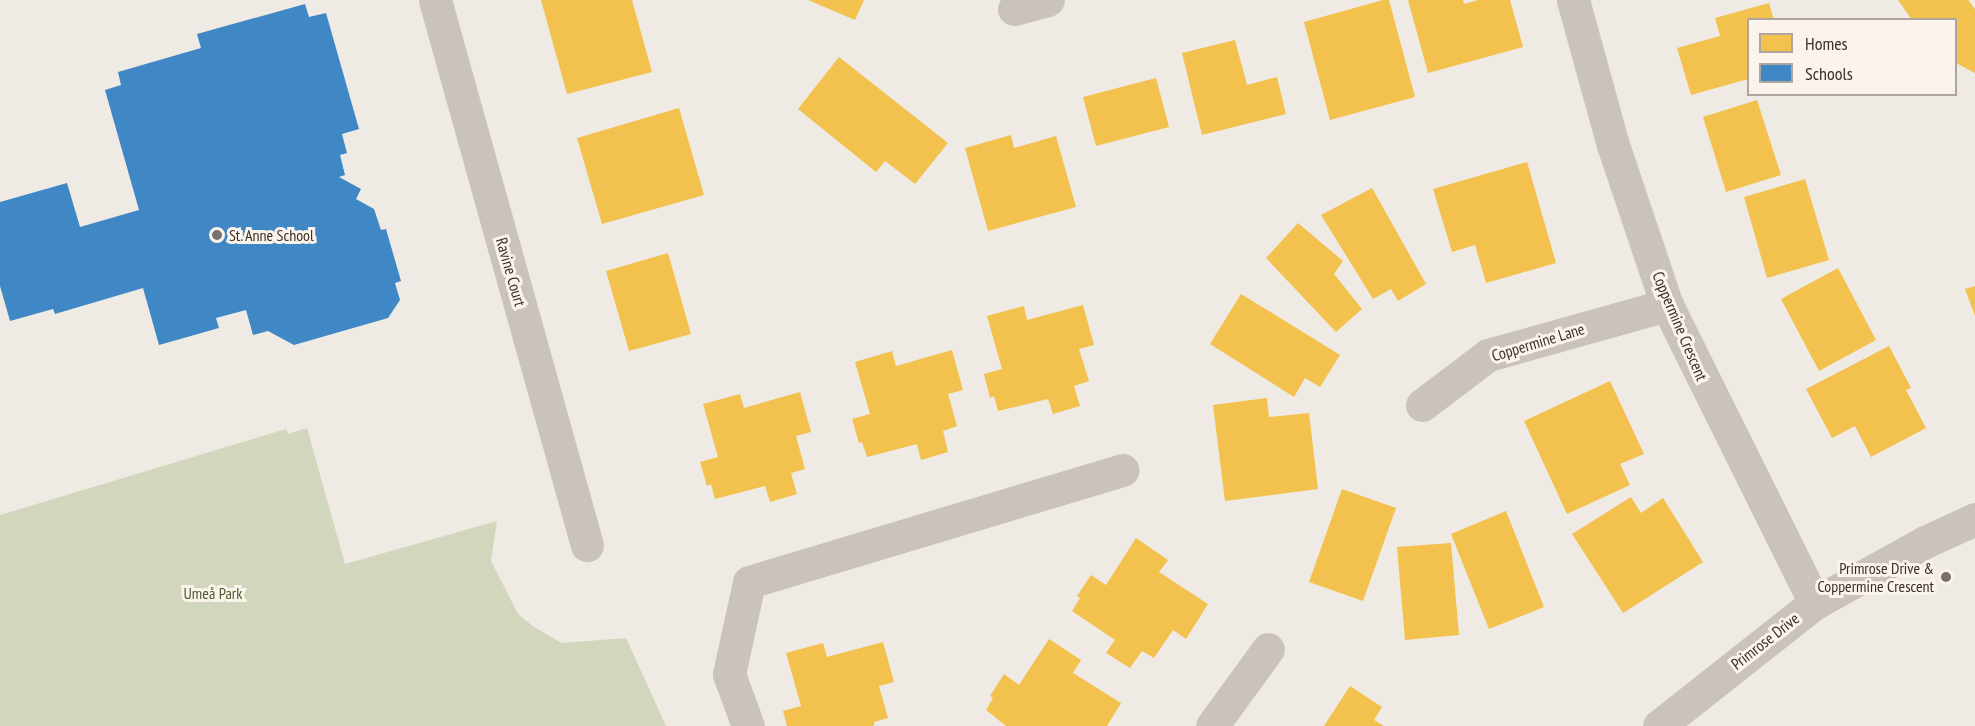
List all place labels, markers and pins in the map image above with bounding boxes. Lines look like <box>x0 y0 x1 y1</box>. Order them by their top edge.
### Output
place label: St. Anne School <box>229 225 315 245</box>
marker: St. Anne School <box>210 228 224 242</box>
place label: Primrose Drive & Coppermine Crescent <box>1817 558 1934 596</box>
marker: Primrose Drive & Coppermine Crescent <box>1939 570 1953 584</box>

